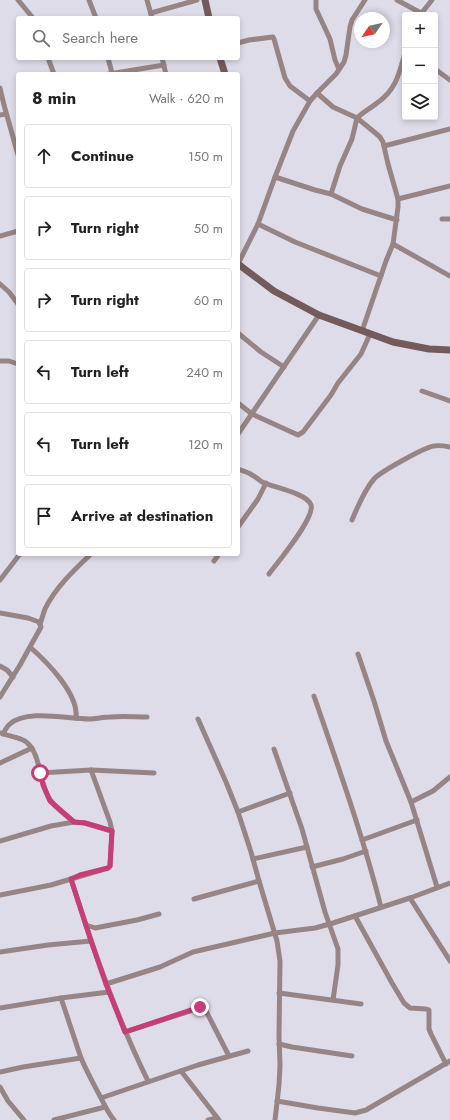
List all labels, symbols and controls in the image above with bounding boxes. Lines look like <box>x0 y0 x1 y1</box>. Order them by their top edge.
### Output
north arrow <box>354 12 390 48</box>
map controls <box>402 12 438 120</box>
button: + <box>402 12 438 48</box>
search box <box>16 16 240 60</box>
icon: search <box>30 27 52 49</box>
text: Search here <box>62 27 138 49</box>
button: − <box>402 48 438 84</box>
button: layers <box>402 84 438 120</box>
text: 8 min <box>32 86 76 110</box>
text: Walk · 620 m <box>149 89 224 108</box>
icon: ahead <box>33 145 55 167</box>
text: Continue <box>71 145 134 167</box>
text: 150 m <box>188 147 223 166</box>
icon: right <box>33 217 55 239</box>
text: Turn right <box>71 217 139 239</box>
text: 50 m <box>194 219 223 238</box>
icon: right <box>33 289 55 311</box>
text: Turn right <box>71 289 139 311</box>
text: 60 m <box>194 291 223 310</box>
icon: left <box>33 361 55 383</box>
text: Turn left <box>71 361 129 383</box>
text: 240 m <box>186 363 223 382</box>
icon: left <box>33 433 55 455</box>
text: Turn left <box>71 433 129 455</box>
text: 120 m <box>188 435 223 454</box>
icon: arrive <box>33 505 55 527</box>
text: Arrive at destination <box>71 505 213 527</box>
route start <box>31 764 49 782</box>
route end <box>191 998 209 1016</box>

